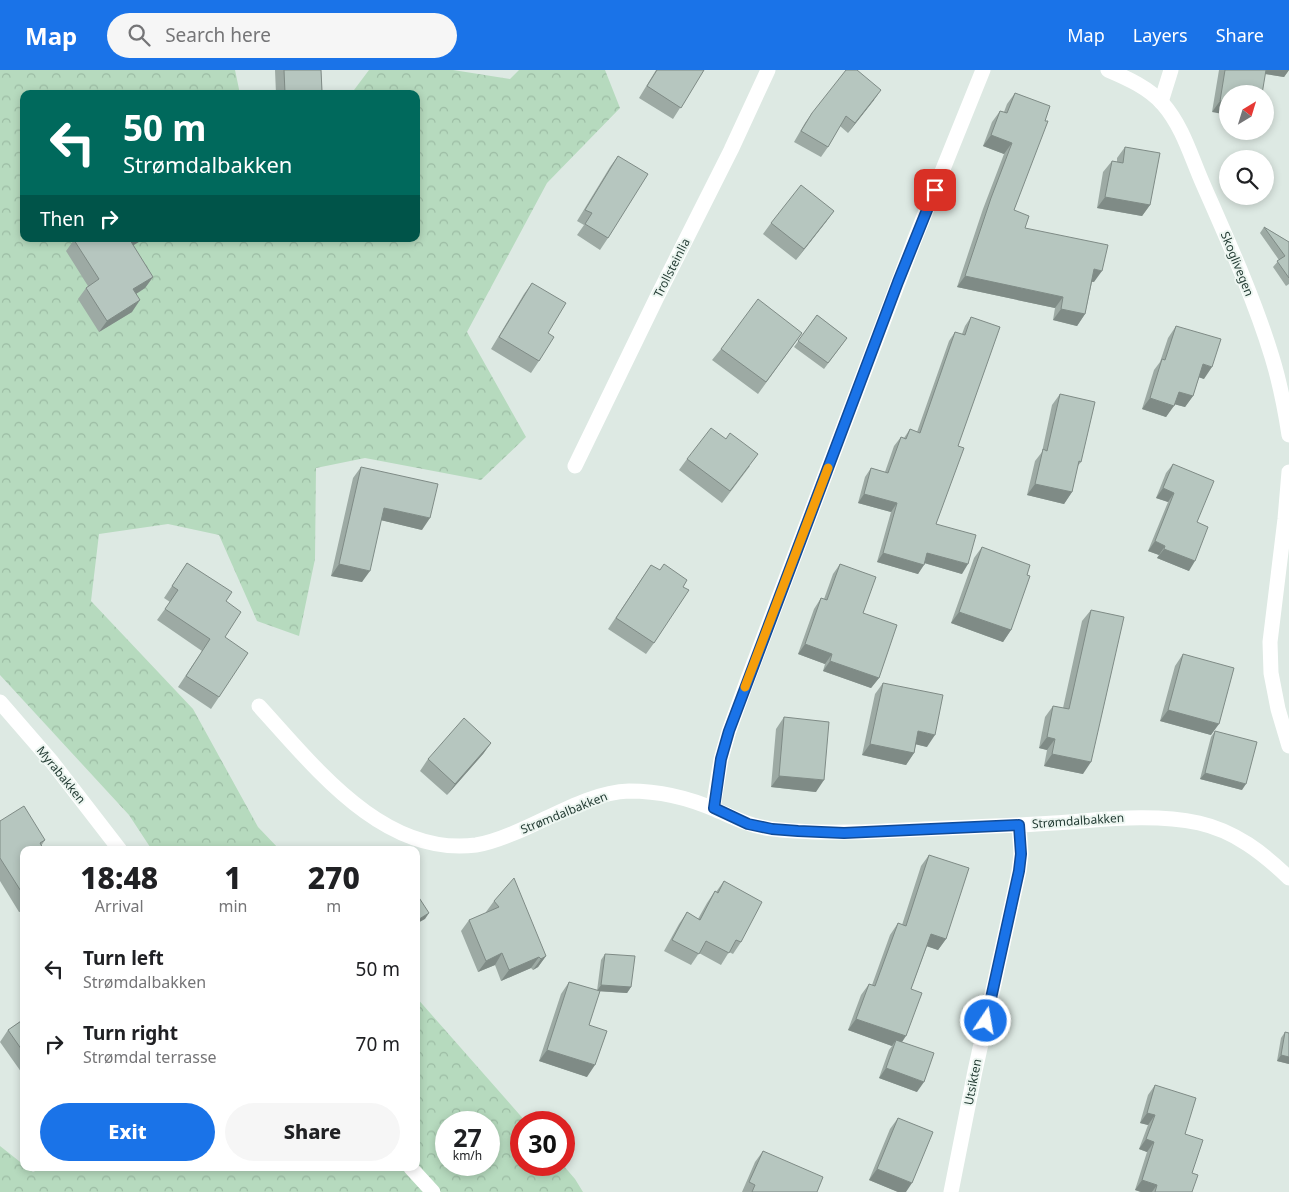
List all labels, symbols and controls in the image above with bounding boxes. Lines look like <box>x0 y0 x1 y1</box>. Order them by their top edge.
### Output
search box <box>107 13 457 58</box>
text: Map <box>25 19 77 52</box>
icon: search <box>125 21 153 49</box>
text: Search here <box>165 22 271 48</box>
text: Map <box>1067 23 1105 47</box>
text: Layers <box>1133 23 1188 47</box>
text: Share <box>1216 23 1264 47</box>
north arrow <box>1219 85 1274 140</box>
map controls <box>1219 85 1274 205</box>
text: 50 m <box>123 104 206 151</box>
icon: left <box>40 110 105 175</box>
text: Strømdalbakken <box>123 149 292 179</box>
button: search <box>1219 150 1274 205</box>
pin <box>914 169 956 211</box>
icon: arrive <box>921 176 949 204</box>
icon: right <box>95 205 123 233</box>
text: Then <box>40 206 85 232</box>
street label: Skoglivegen <box>1217 229 1258 299</box>
street label: Trollsteinlia <box>649 235 694 300</box>
street label: Myrabakken <box>33 742 90 807</box>
street label: Strømdalbakken <box>518 787 610 838</box>
street label: Strømdalbakken <box>1031 809 1125 832</box>
text: 18:48 <box>80 857 158 898</box>
text: 1 <box>224 857 242 898</box>
text: 270 <box>308 857 360 898</box>
text: Arrival <box>95 895 144 917</box>
text: min <box>218 895 247 917</box>
text: m <box>326 895 341 917</box>
text: Turn left <box>83 945 164 971</box>
icon: left <box>40 955 68 983</box>
text: 50 m <box>356 956 400 982</box>
text: Strømdalbakken <box>83 971 206 993</box>
position arrow <box>959 994 1011 1046</box>
text: Turn right <box>83 1020 178 1046</box>
icon: right <box>40 1030 68 1058</box>
text: 70 m <box>356 1031 400 1057</box>
text: Strømdal terrasse <box>83 1046 217 1068</box>
street label: Utsikten <box>960 1057 985 1107</box>
button: Exit <box>40 1103 215 1161</box>
button: Share <box>225 1103 400 1161</box>
speed limit sign: 30 <box>510 1111 575 1176</box>
text: 27 <box>453 1120 482 1154</box>
text: km/h <box>453 1147 482 1164</box>

